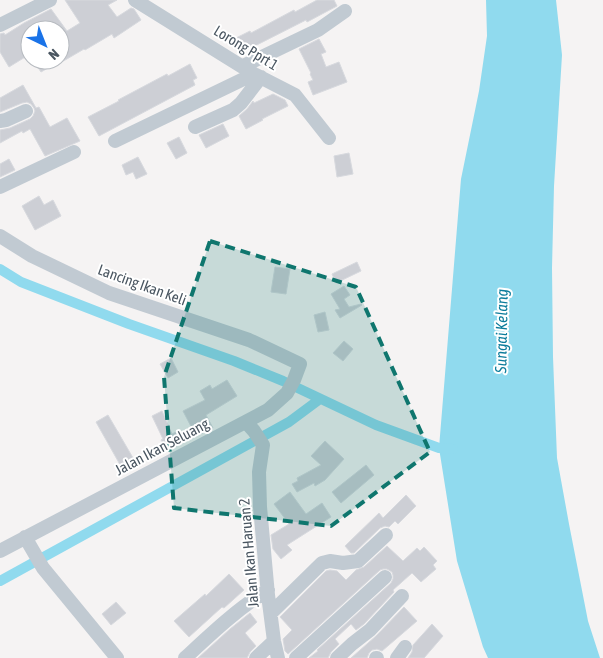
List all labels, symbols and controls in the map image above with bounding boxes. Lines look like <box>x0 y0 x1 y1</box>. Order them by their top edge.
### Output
north arrow <box>20 20 70 70</box>
street label: Lorong Pprt 1 <box>211 22 282 73</box>
text: N <box>45 46 62 63</box>
street label: Lancing Ikan Keli <box>96 261 189 308</box>
water label: Sungai Kelang <box>491 289 512 374</box>
street label: Jalan Ikan Seluang <box>112 414 212 478</box>
street label: Jalan Ikan Haruan 2 <box>235 498 262 608</box>

